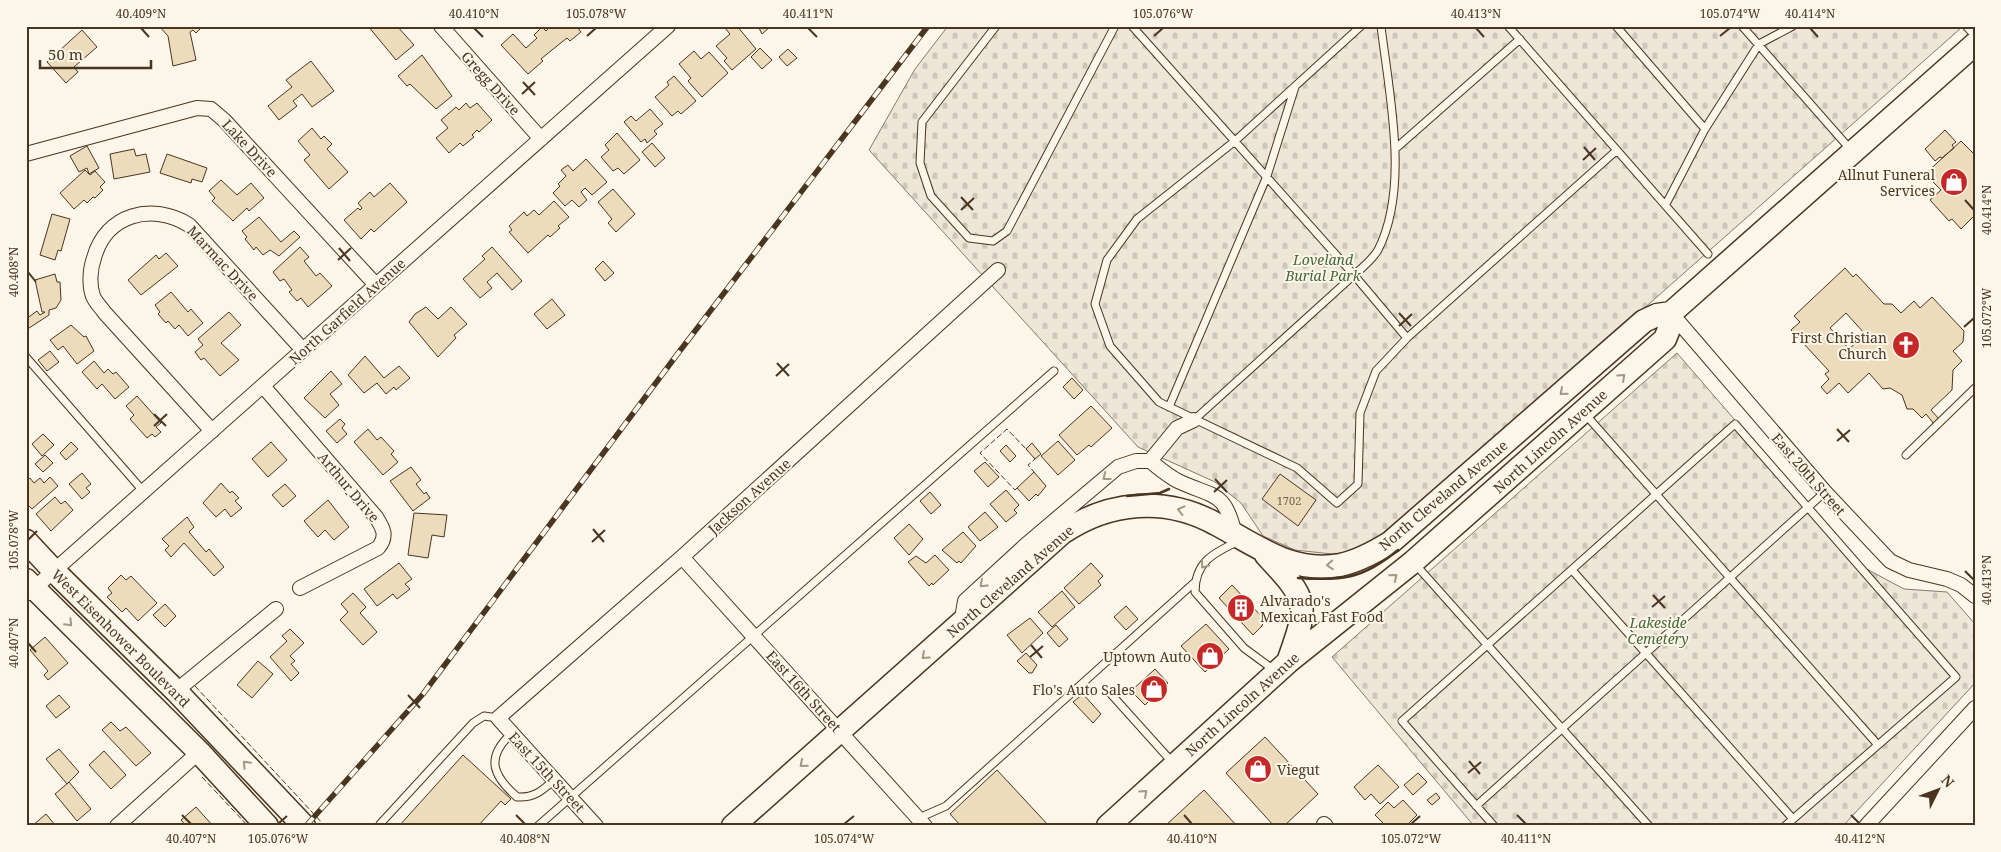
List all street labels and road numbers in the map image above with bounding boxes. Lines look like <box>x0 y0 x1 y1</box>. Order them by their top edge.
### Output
street label: Gregg Drive <box>457 47 525 119</box>
street label: Lake Drive <box>218 115 282 181</box>
street label: Marmac Drive <box>183 221 263 305</box>
street label: North Garfield Avenue <box>285 254 409 368</box>
street label: North Lincoln Avenue <box>1489 385 1611 497</box>
street label: East 20th Street <box>1768 429 1850 519</box>
street label: North Cleveland Avenue <box>1375 436 1511 554</box>
street label: Arthur Drive <box>314 448 384 526</box>
street label: Jackson Avenue <box>703 454 794 539</box>
street label: North Cleveland Avenue <box>943 521 1077 641</box>
street label: West Eisenhower Boulevard <box>48 565 195 712</box>
street label: East 16th Street <box>762 646 846 736</box>
street label: North Lincoln Avenue <box>1181 648 1303 760</box>
street label: East 15th Street <box>505 728 589 816</box>

